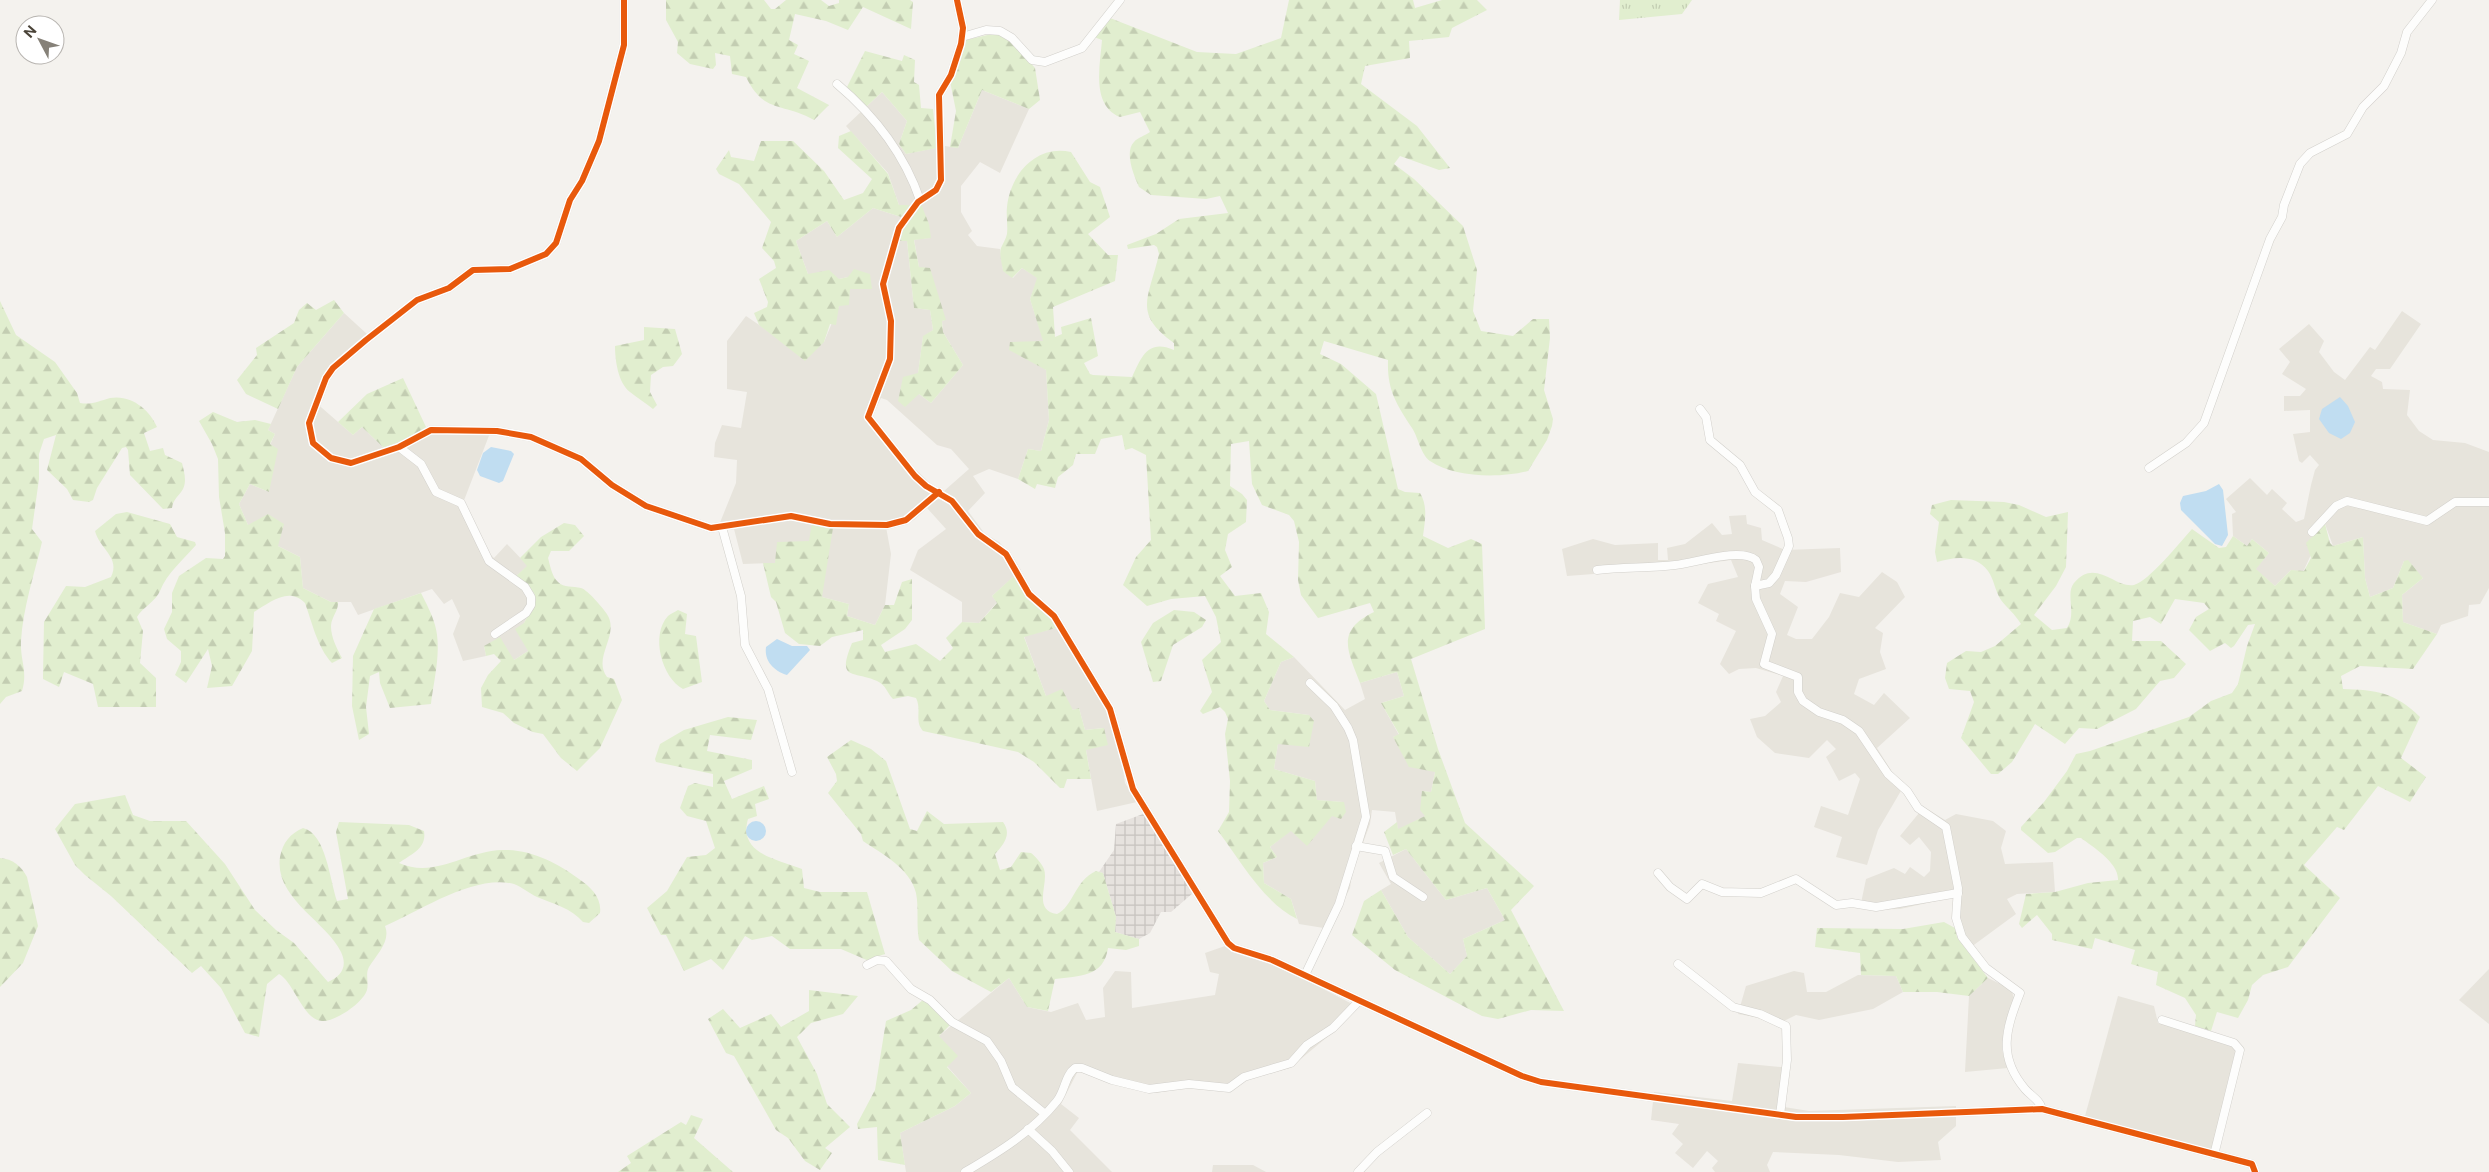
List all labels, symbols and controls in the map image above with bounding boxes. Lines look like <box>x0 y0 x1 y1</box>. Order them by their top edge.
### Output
north arrow <box>15 15 65 65</box>
text: N <box>21 22 40 41</box>

